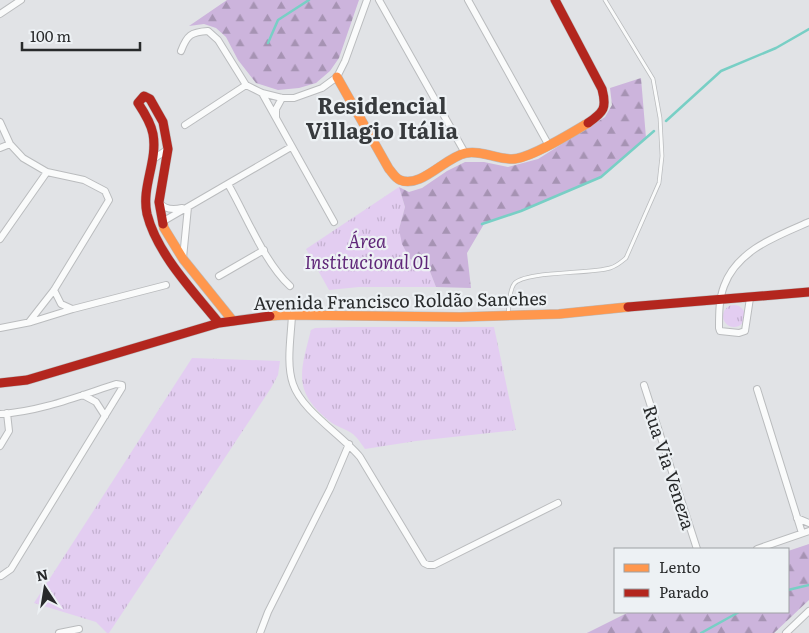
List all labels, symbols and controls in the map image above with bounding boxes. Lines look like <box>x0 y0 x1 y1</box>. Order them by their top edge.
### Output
scale bar <box>22 20 140 52</box>
text: 100 m <box>30 24 71 47</box>
district label: Residencial Villagio Itália <box>306 88 458 146</box>
park label: Área Institucional 01 <box>304 227 430 275</box>
street label: Avenida Francisco Roldão Sanches <box>253 284 547 316</box>
street label: Rua Via Veneza <box>637 401 703 533</box>
legend <box>614 548 789 613</box>
text: Lento <box>659 555 701 578</box>
north arrow <box>20 563 70 613</box>
text: N <box>34 563 50 585</box>
text: Parado <box>659 580 709 603</box>

